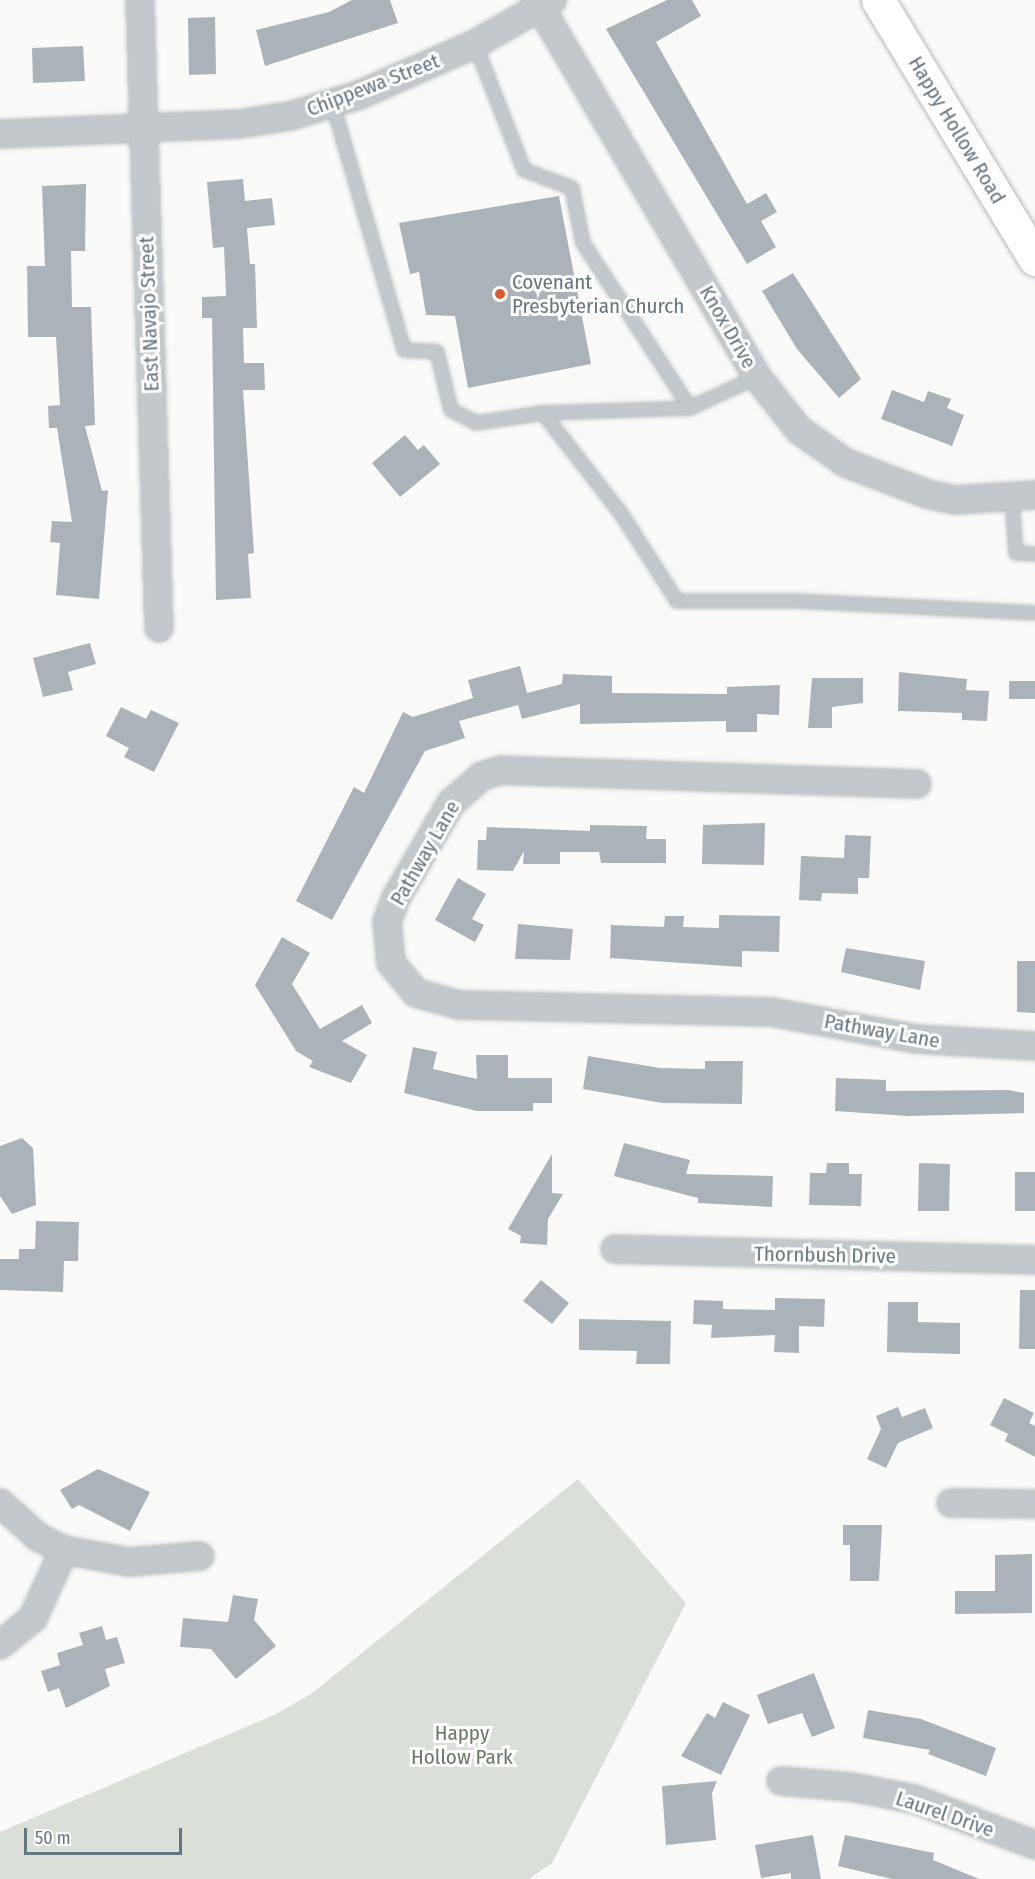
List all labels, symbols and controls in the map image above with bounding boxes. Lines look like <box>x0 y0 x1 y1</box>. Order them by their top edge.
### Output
street label: Chippewa Street <box>303 48 443 122</box>
street label: Happy Hollow Road <box>903 52 1011 208</box>
street label: East Navajo Street <box>134 236 164 392</box>
place label: Covenant Presbyterian Church <box>512 269 684 319</box>
street label: Knox Drive <box>694 281 762 373</box>
marker: Covenant Presbyterian Church <box>493 287 507 301</box>
street label: Pathway Lane <box>385 796 465 910</box>
street label: Pathway Lane <box>822 1008 942 1054</box>
street label: Thornbush Drive <box>754 1241 896 1269</box>
park label: Happy Hollow Park <box>411 1720 513 1770</box>
street label: Laurel Drive <box>892 1785 998 1843</box>
scale bar <box>27 1816 184 1854</box>
text: 50 m <box>35 1827 71 1849</box>

